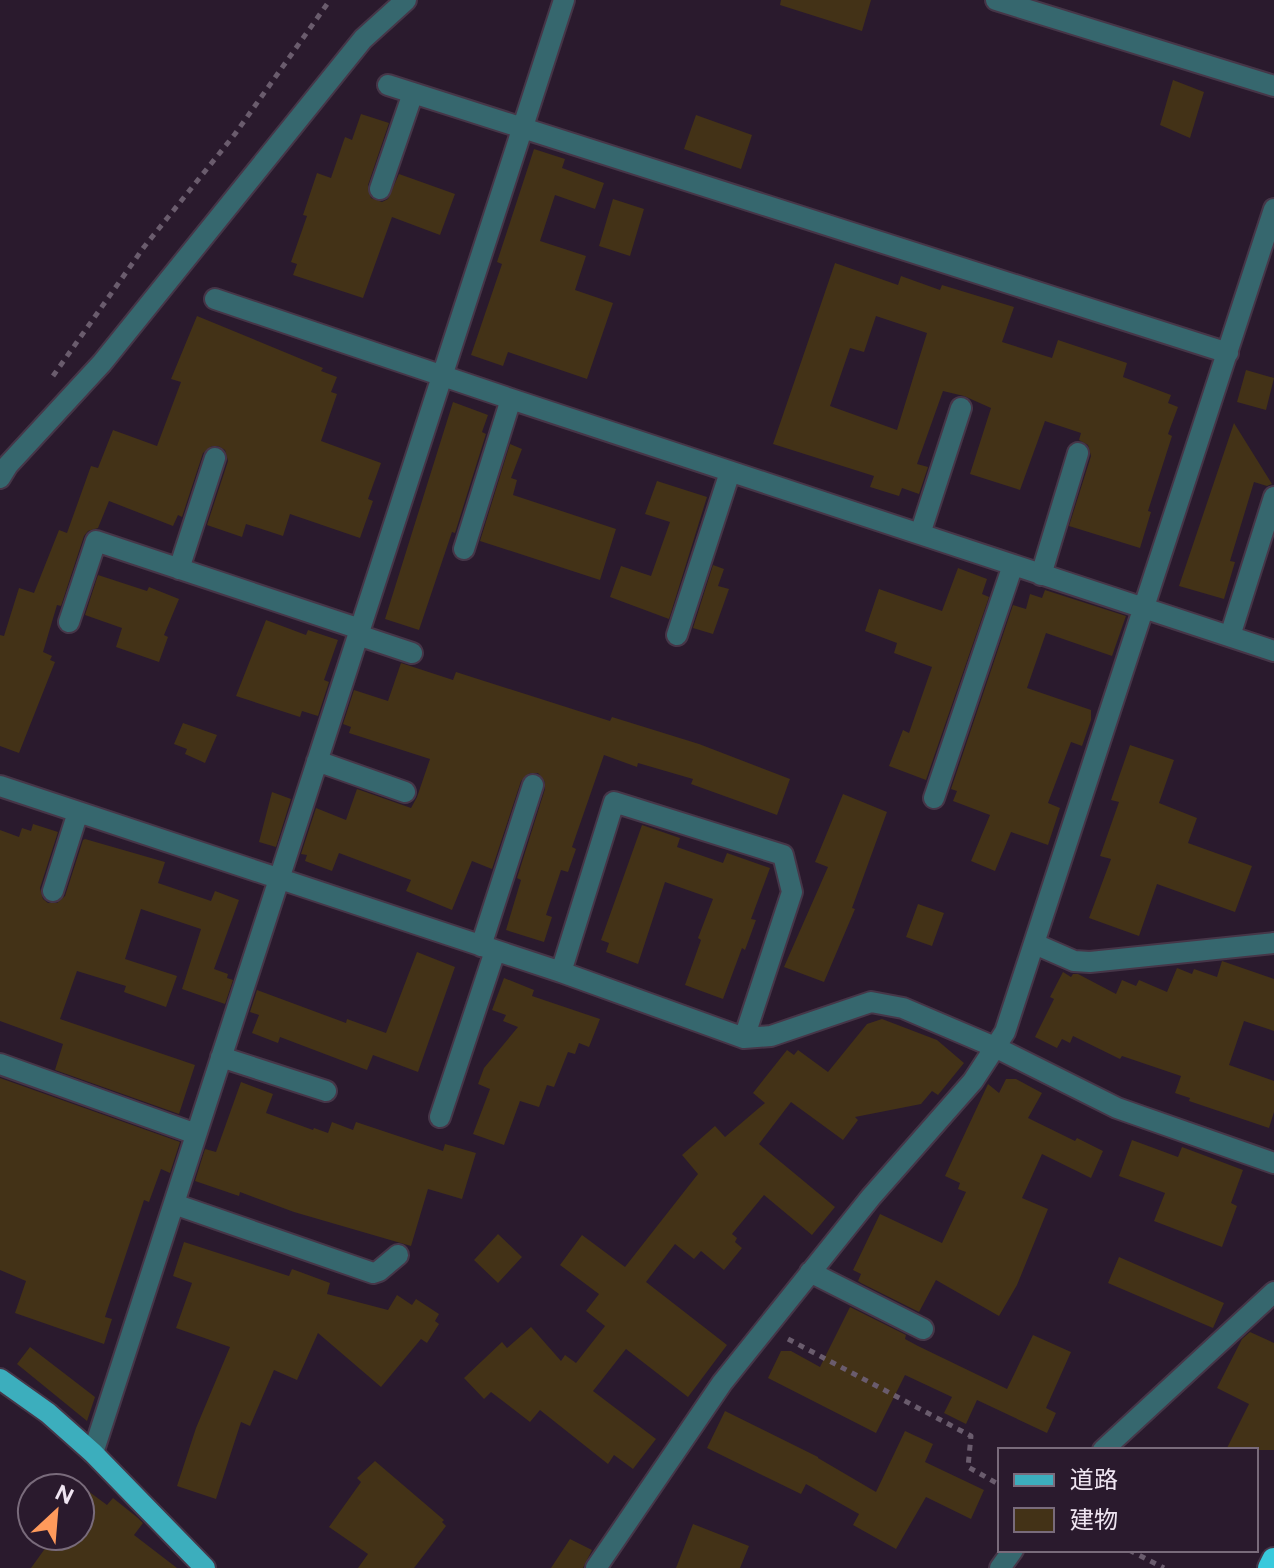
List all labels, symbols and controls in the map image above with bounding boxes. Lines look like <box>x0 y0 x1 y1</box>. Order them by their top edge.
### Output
legend <box>998 1448 1258 1552</box>
text: 道路 <box>1070 1465 1118 1494</box>
north arrow <box>16 1472 96 1552</box>
text: N <box>51 1479 78 1510</box>
text: 建物 <box>1070 1505 1118 1534</box>

